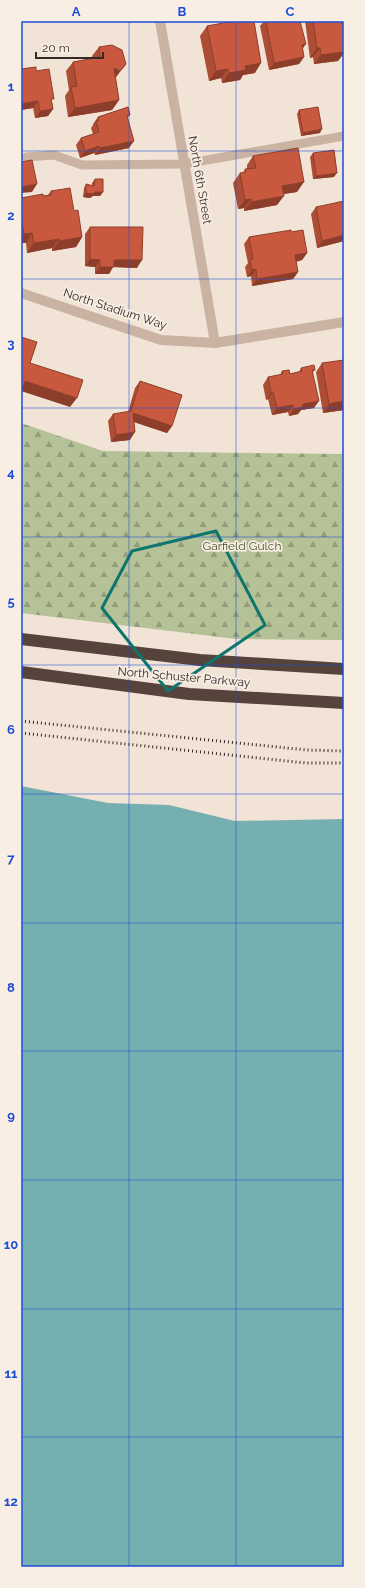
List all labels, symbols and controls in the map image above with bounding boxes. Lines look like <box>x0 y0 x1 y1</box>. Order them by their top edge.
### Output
text: A <box>72 4 81 19</box>
text: B <box>178 4 187 19</box>
text: C <box>286 4 295 19</box>
scale bar <box>36 34 103 60</box>
text: 20 m <box>42 41 70 55</box>
text: 1 <box>8 79 15 94</box>
street label: North 6th Street <box>185 135 215 225</box>
text: 2 <box>7 208 15 223</box>
street label: North Stadium Way <box>61 286 169 332</box>
text: 3 <box>7 336 15 351</box>
text: 4 <box>7 465 15 480</box>
park label: Garfield Gulch <box>203 539 281 553</box>
text: 5 <box>7 594 15 609</box>
street label: North Schuster Parkway <box>117 664 251 690</box>
text: 6 <box>7 722 15 737</box>
text: 7 <box>7 851 15 866</box>
text: 8 <box>7 980 15 995</box>
text: 9 <box>7 1108 15 1123</box>
text: 10 <box>4 1237 18 1252</box>
text: 11 <box>5 1366 18 1381</box>
text: 12 <box>4 1494 18 1509</box>

